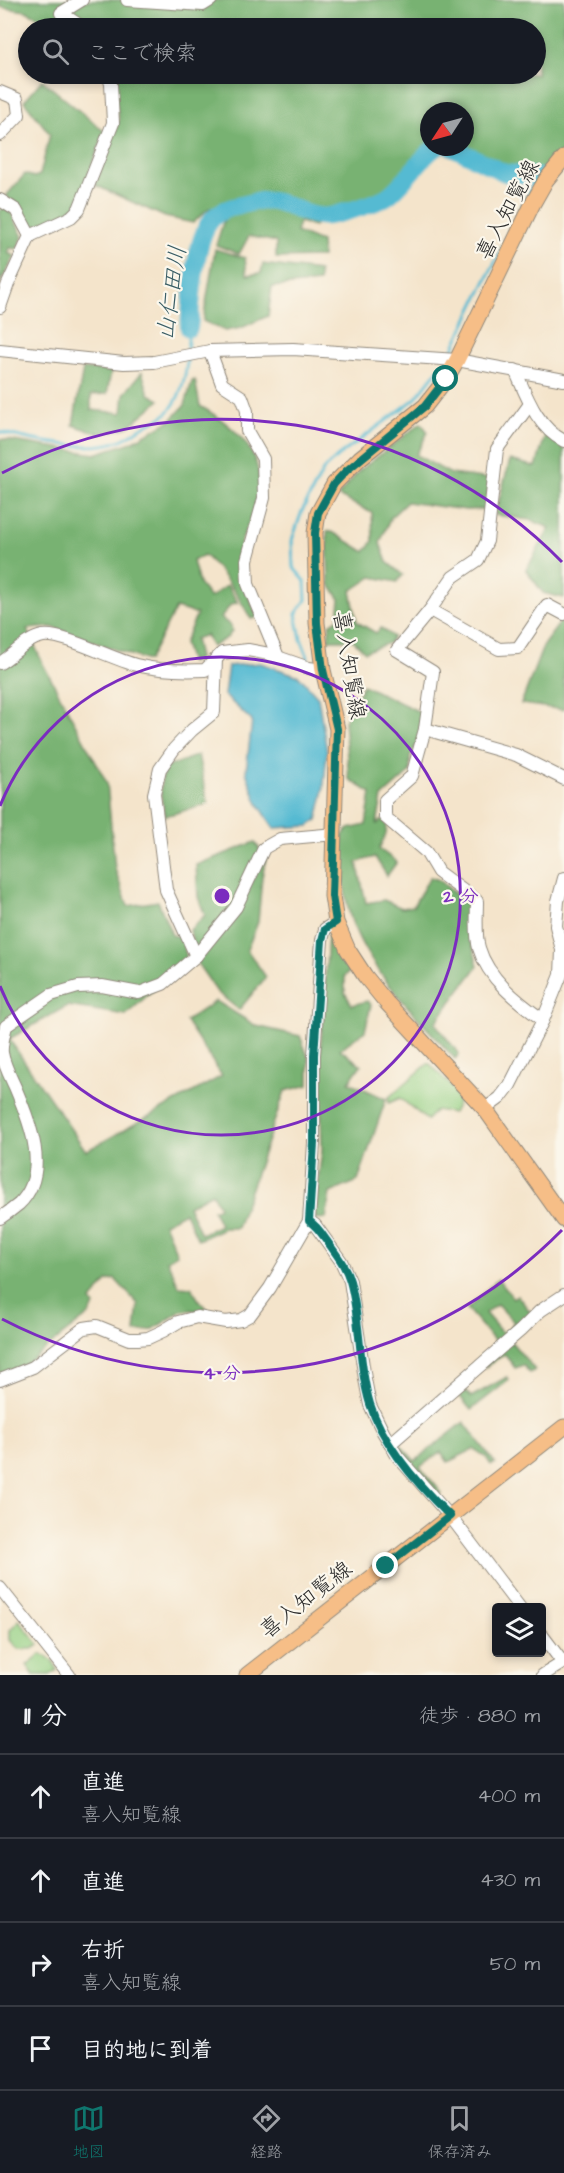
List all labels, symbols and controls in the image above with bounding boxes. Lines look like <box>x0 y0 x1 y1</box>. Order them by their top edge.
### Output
search box <box>18 18 546 84</box>
icon: search <box>39 35 72 68</box>
text: ここで検索 <box>87 38 197 69</box>
north arrow <box>420 102 474 156</box>
street label: 喜入知覧線 <box>468 154 548 266</box>
water label: 山仁田川 <box>148 243 196 343</box>
route start <box>432 365 458 391</box>
street label: 喜入知覧線 <box>325 608 373 722</box>
text: 2 分 <box>442 884 479 909</box>
centre of rings <box>212 886 232 906</box>
text: 4 分 <box>203 1361 241 1386</box>
route end <box>372 1552 398 1578</box>
street label: 喜入知覧線 <box>253 1554 359 1646</box>
map controls <box>492 1603 546 1657</box>
button: layers <box>492 1603 546 1657</box>
text: 11 分 <box>24 1698 67 1734</box>
text: 徒歩 · 880 m <box>419 1702 540 1730</box>
text: 直進 <box>81 1767 125 1798</box>
icon: ahead <box>24 1780 57 1813</box>
text: 400 m <box>478 1782 540 1810</box>
text: 喜入知覧線 <box>81 1801 181 1829</box>
icon: ahead <box>24 1864 57 1897</box>
text: 430 m <box>480 1866 540 1894</box>
text: 直進 <box>81 1867 125 1898</box>
text: 右折 <box>81 1935 125 1966</box>
icon: right <box>24 1948 57 1981</box>
text: 50 m <box>490 1950 540 1978</box>
text: 喜入知覧線 <box>81 1969 181 1997</box>
icon: arrive <box>24 2032 57 2065</box>
text: 目的地に到着 <box>81 2035 213 2066</box>
tab: 地図 <box>72 2102 105 2163</box>
tab: 経路 <box>250 2102 283 2163</box>
tab: 保存済み <box>428 2102 492 2163</box>

